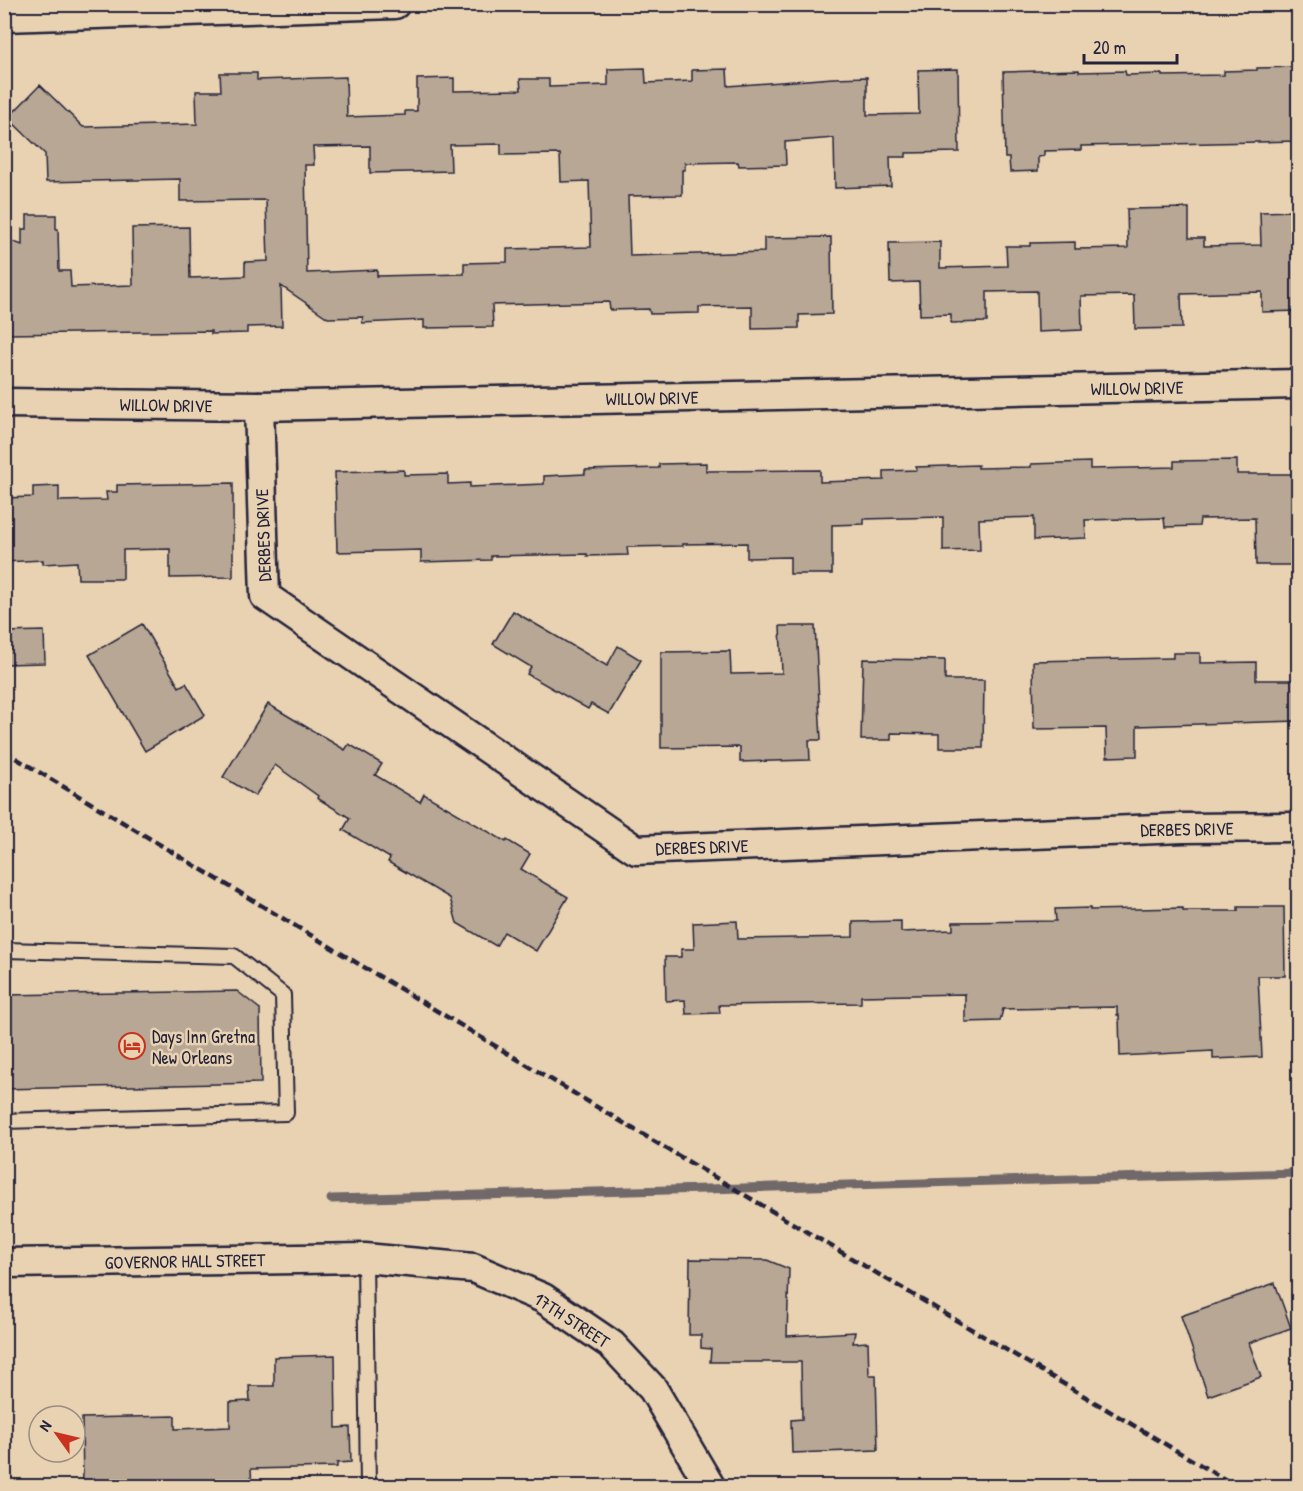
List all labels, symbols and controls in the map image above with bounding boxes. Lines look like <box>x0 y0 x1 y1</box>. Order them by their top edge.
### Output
scale bar <box>1084 27 1177 65</box>
text: 20 m <box>1093 35 1126 60</box>
street label: WILLOW DRIVE <box>1090 375 1184 401</box>
street label: WILLOW DRIVE <box>605 385 699 411</box>
street label: WILLOW DRIVE <box>119 392 213 418</box>
street label: DERBES DRIVE <box>249 488 277 582</box>
street label: DERBES DRIVE <box>1140 816 1234 842</box>
street label: DERBES DRIVE <box>655 833 749 861</box>
place label: Days Inn Gretna New Orleans <box>152 1024 255 1070</box>
hotel icon: Days Inn Gretna New Orleans <box>117 1031 147 1061</box>
street label: GOVERNOR HALL STREET <box>104 1247 266 1275</box>
street label: 17TH STREET <box>529 1286 615 1354</box>
north arrow <box>27 1404 87 1464</box>
text: N <box>33 1416 56 1435</box>

